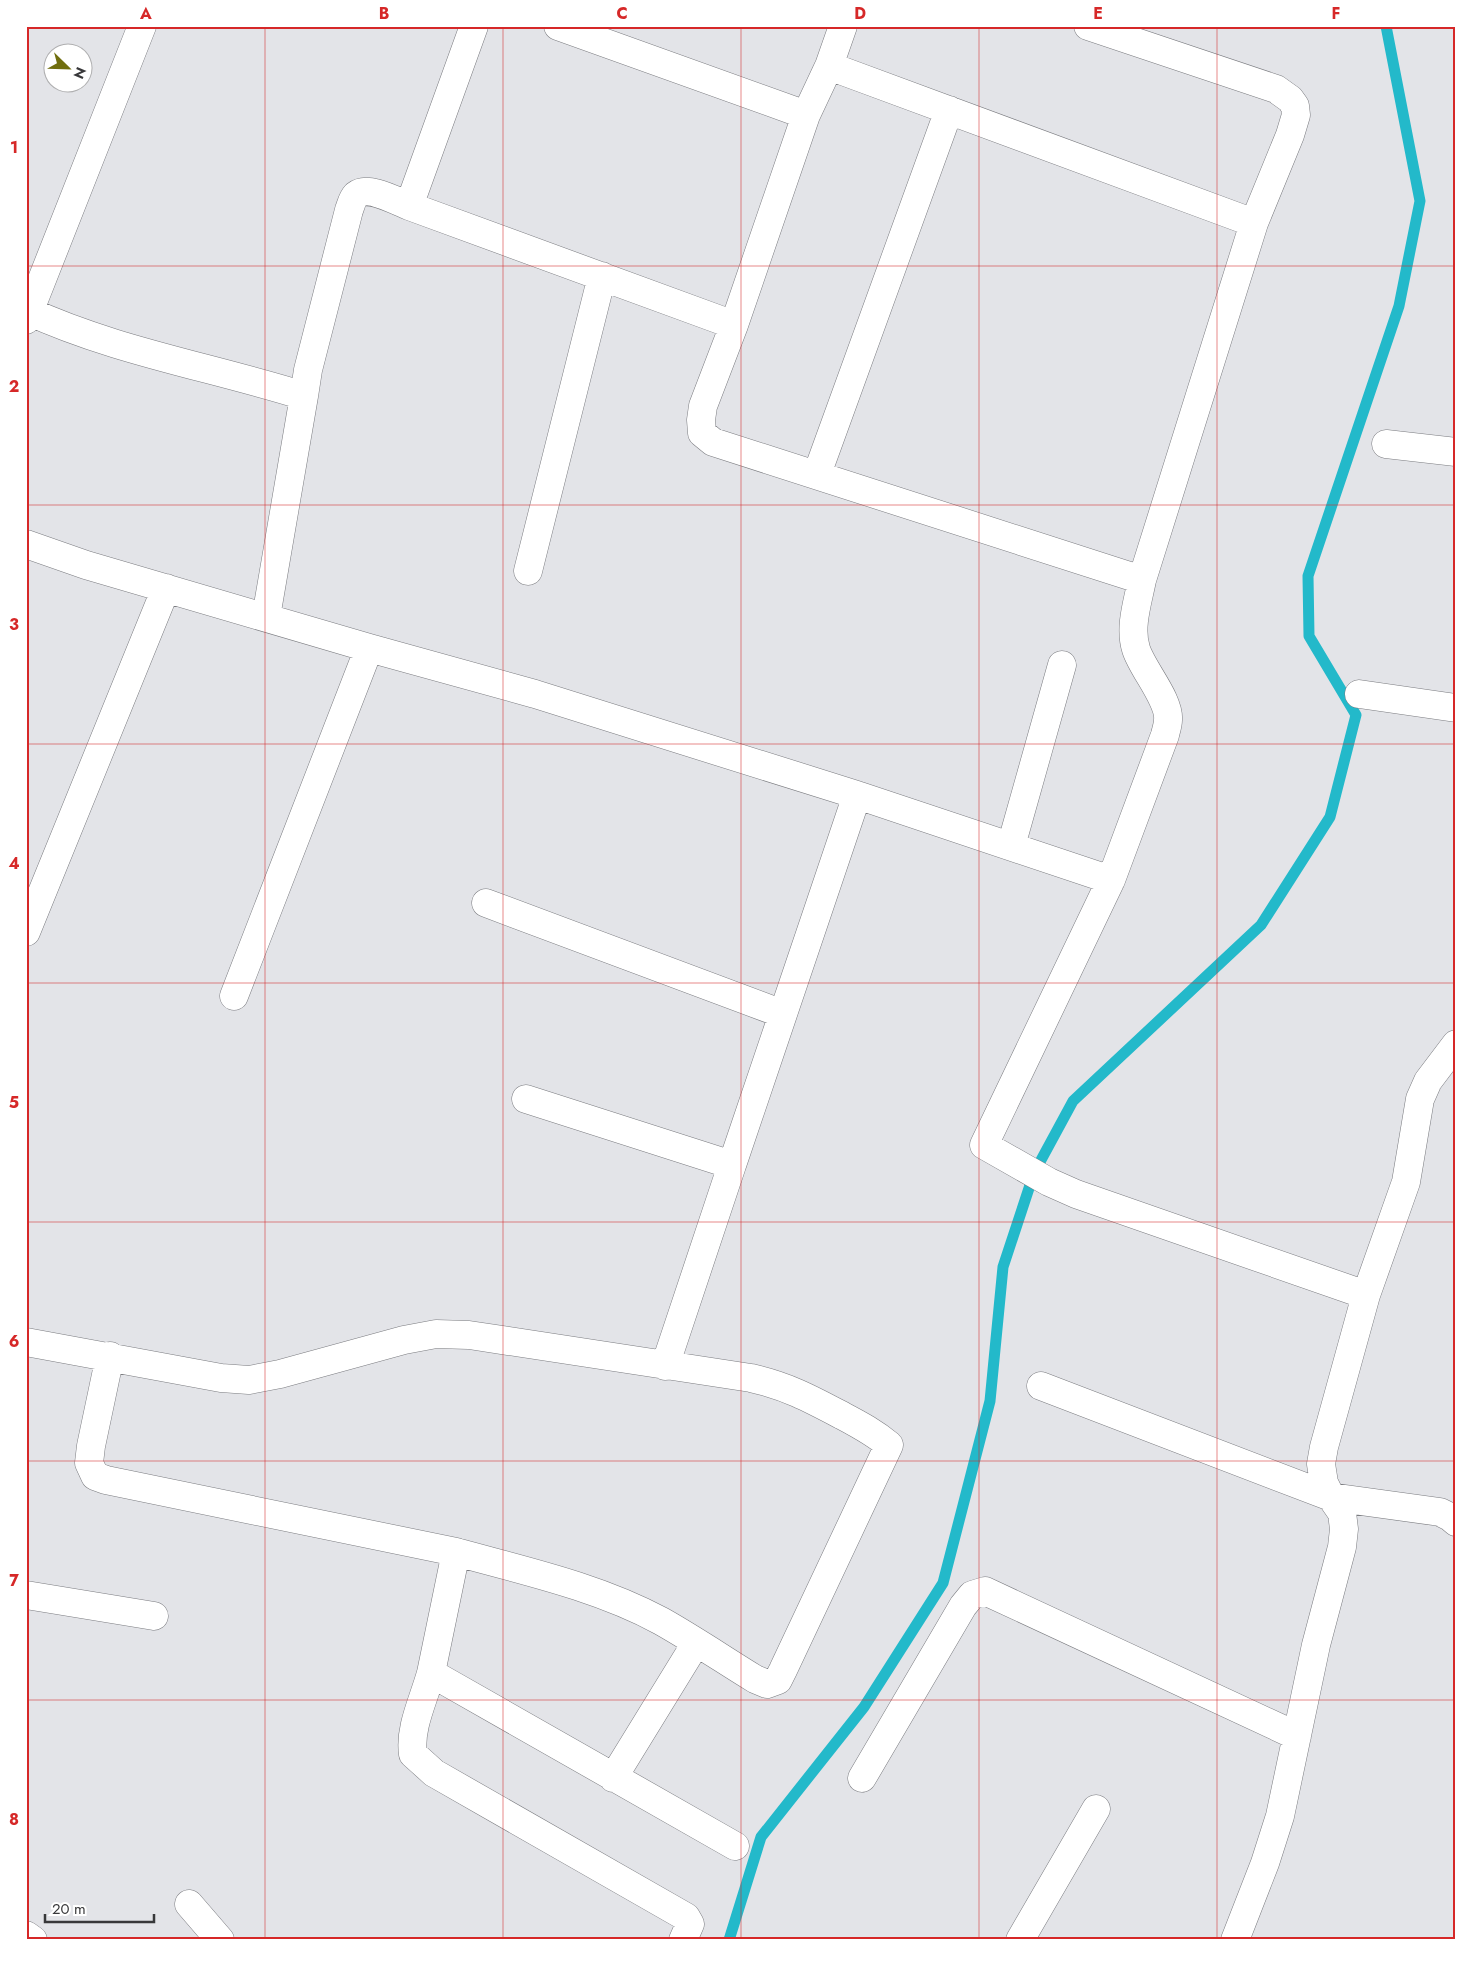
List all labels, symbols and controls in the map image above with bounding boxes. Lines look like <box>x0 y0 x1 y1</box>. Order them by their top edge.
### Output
text: A <box>139 2 152 25</box>
text: B <box>379 2 389 25</box>
text: C <box>616 2 628 25</box>
text: D <box>854 2 866 25</box>
text: E <box>1093 2 1103 25</box>
text: F <box>1332 2 1340 25</box>
north arrow <box>42 42 92 92</box>
text: N <box>69 64 91 82</box>
text: 1 <box>10 136 18 159</box>
text: 2 <box>9 375 19 398</box>
text: 3 <box>9 613 19 636</box>
text: 4 <box>8 852 20 875</box>
text: 5 <box>9 1091 19 1114</box>
text: 6 <box>9 1330 19 1353</box>
text: 7 <box>9 1569 19 1592</box>
text: 8 <box>9 1808 19 1831</box>
scale bar <box>45 1891 154 1923</box>
text: 20 m <box>52 1898 86 1920</box>

